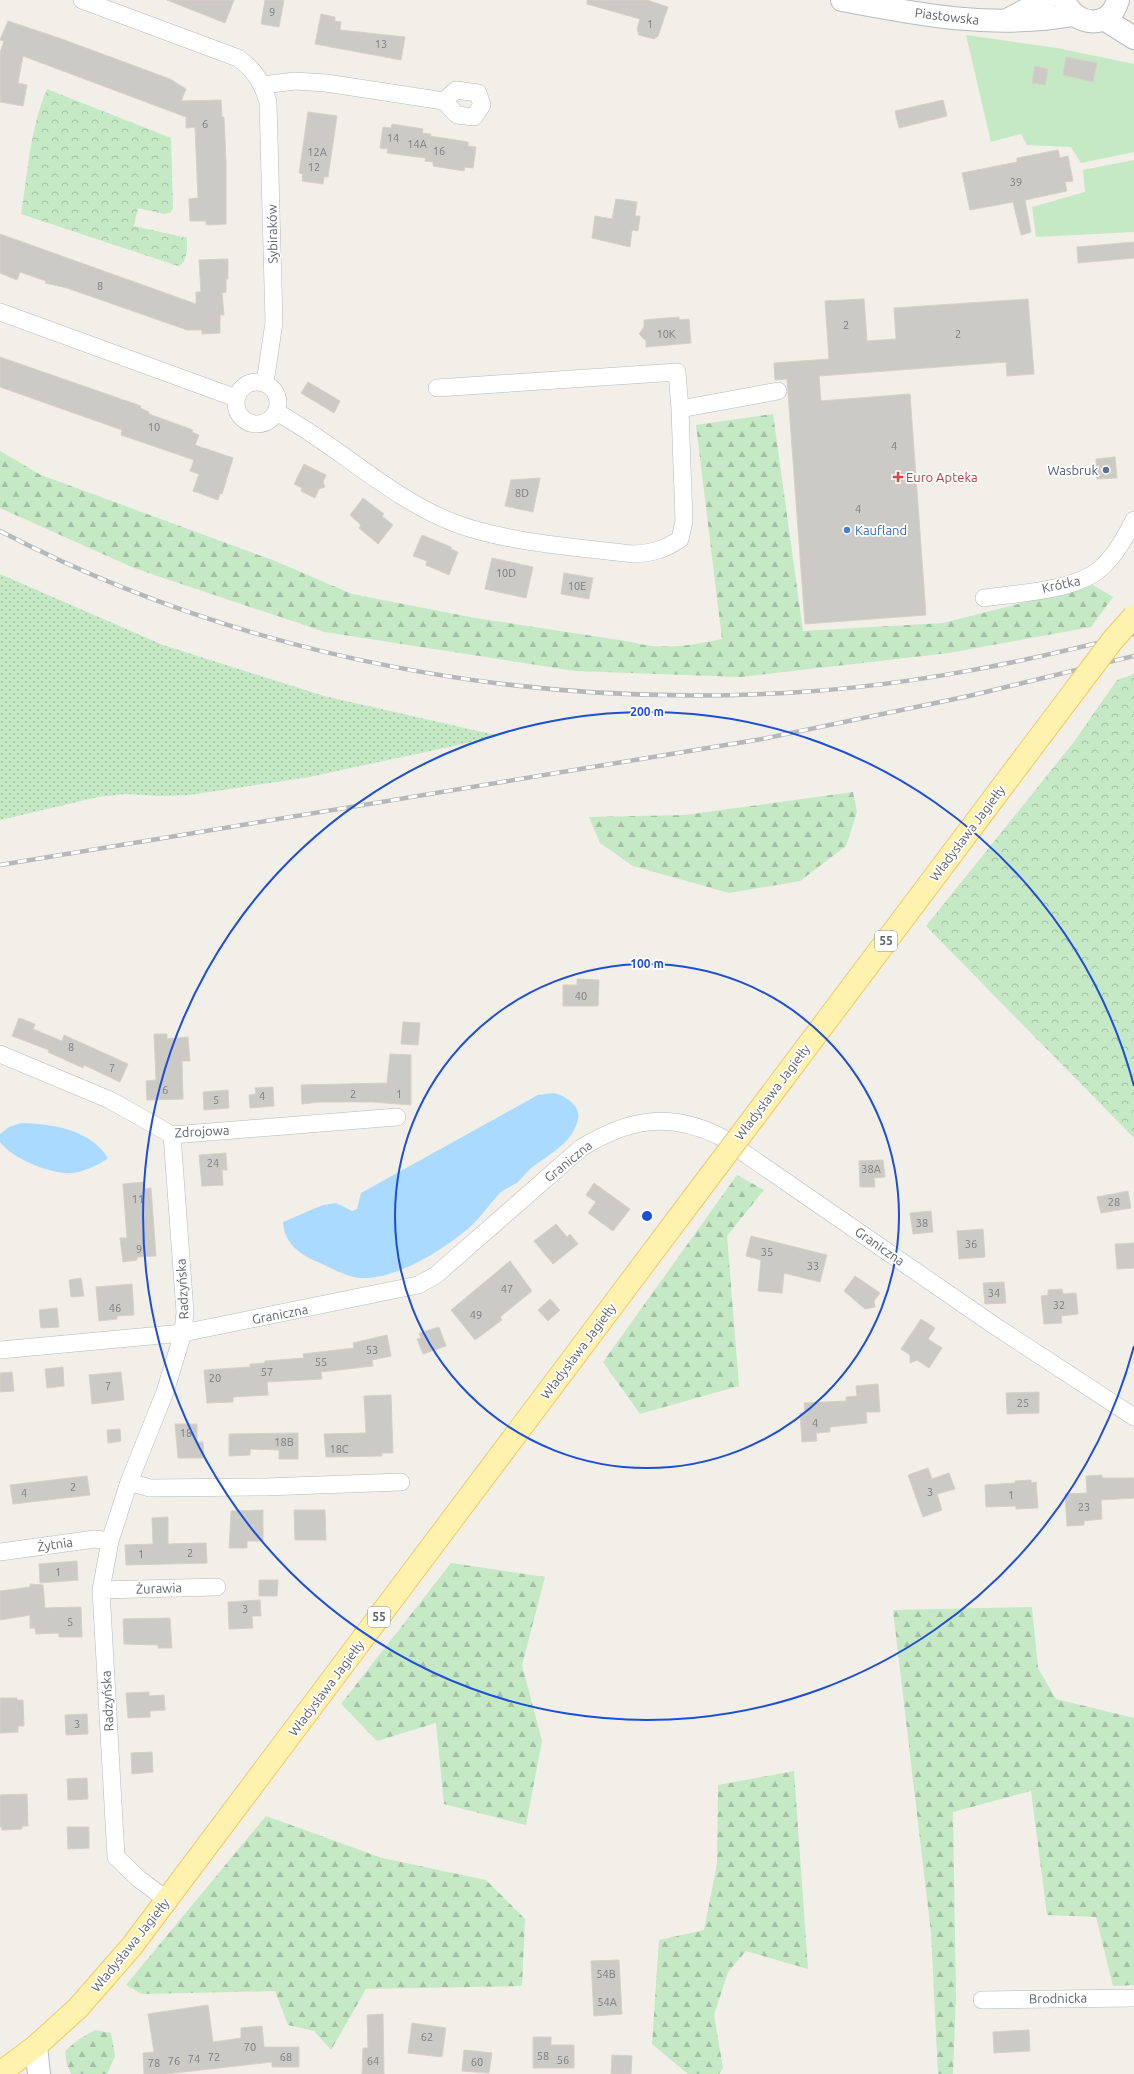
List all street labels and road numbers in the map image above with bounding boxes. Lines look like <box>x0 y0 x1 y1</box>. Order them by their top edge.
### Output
street label: Piastowska <box>914 5 980 27</box>
street label: Sybiraków <box>264 204 280 264</box>
street label: Krótka <box>1041 573 1081 595</box>
street label: Władysława Jagiełły <box>927 783 1007 883</box>
road number: 55 <box>875 931 897 951</box>
street label: Władysława Jagiełły <box>732 1042 812 1142</box>
street label: Zdrojowa <box>174 1123 230 1139</box>
street label: Graniczna <box>541 1138 595 1184</box>
street label: Graniczna <box>853 1224 907 1268</box>
street label: Radzyńska <box>173 1258 191 1320</box>
street label: Władysława Jagiełły <box>538 1301 618 1401</box>
street label: Graniczna <box>251 1302 309 1326</box>
street label: Żytnia <box>36 1534 74 1553</box>
street label: Żurawia <box>136 1579 182 1596</box>
road number: 55 <box>368 1607 390 1627</box>
street label: Władysława Jagiełły <box>286 1638 366 1738</box>
street label: Radzyńska <box>98 1670 116 1732</box>
street label: Władysława Jagiełły <box>88 1896 172 1994</box>
street label: Brodnicka <box>1029 1990 1087 2006</box>

